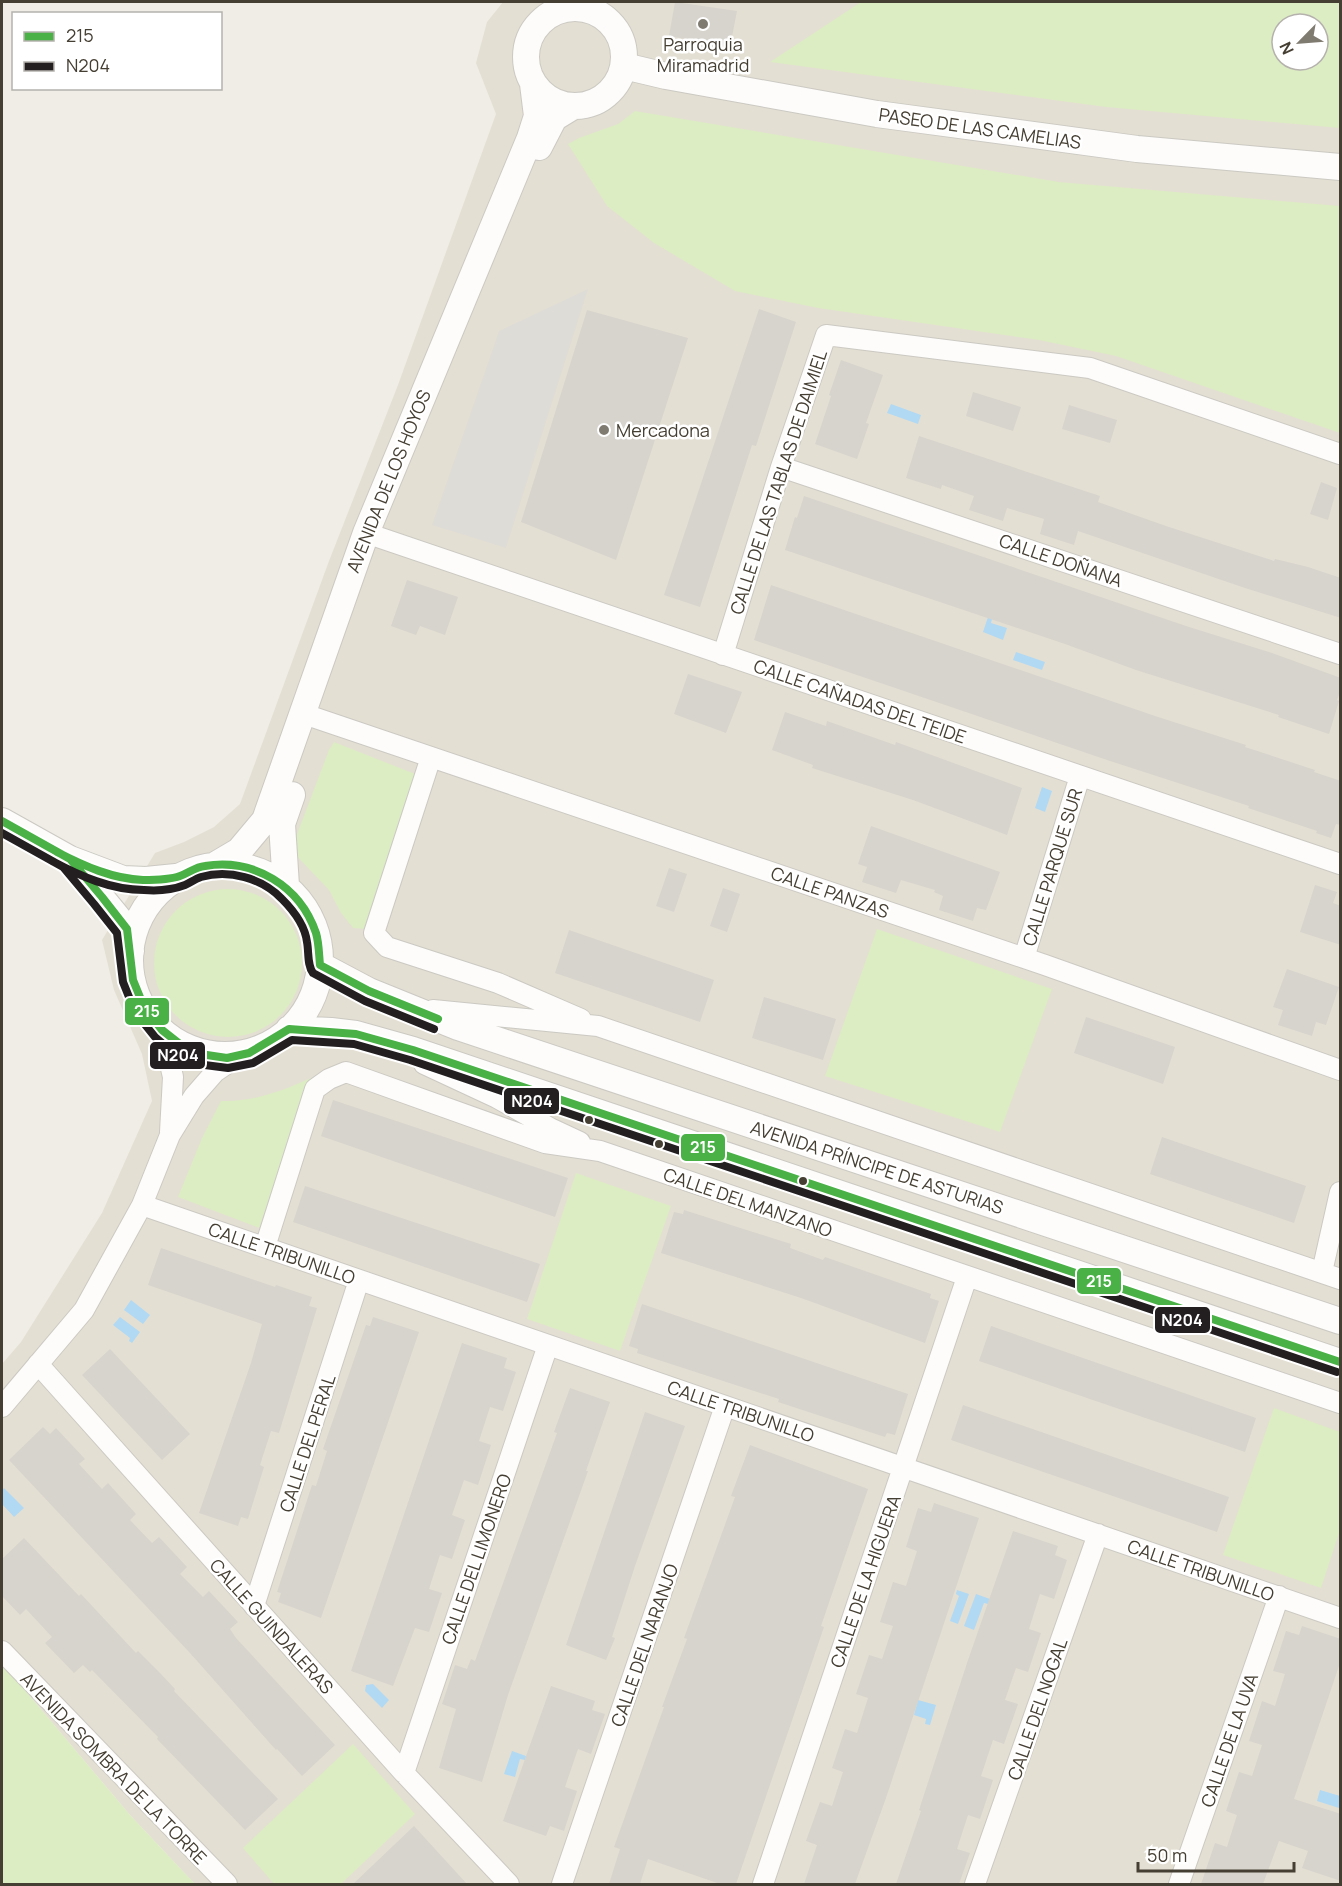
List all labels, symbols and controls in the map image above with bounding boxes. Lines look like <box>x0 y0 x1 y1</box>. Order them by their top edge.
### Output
legend <box>12 12 222 90</box>
north arrow <box>1270 12 1330 72</box>
marker: Parroquia Miramadrid <box>696 17 710 31</box>
text: 215 <box>66 23 94 47</box>
place label: Parroquia Miramadrid <box>657 32 749 77</box>
text: N <box>1274 38 1299 58</box>
text: N204 <box>66 53 110 77</box>
street label: PASEO DE LAS CAMELIAS <box>877 102 1083 154</box>
street label: CALLE DE LAS TABLAS DE DAIMIEL <box>724 347 832 617</box>
street label: AVENIDA DE LOS HOYOS <box>340 386 436 576</box>
place label: Mercadona <box>616 418 710 442</box>
marker: Mercadona <box>597 423 611 437</box>
street label: CALLE DOÑANA <box>996 528 1126 592</box>
street label: CALLE CAÑADAS DEL TEIDE <box>751 653 969 749</box>
street label: CALLE PARQUE SUR <box>1017 785 1087 949</box>
street label: CALLE PANZAS <box>768 861 892 923</box>
line badge: 215 <box>124 997 170 1026</box>
text: 215 <box>134 1000 160 1022</box>
line badge: N204 <box>149 1041 206 1070</box>
text: N204 <box>157 1044 199 1066</box>
line badge: N204 <box>503 1087 560 1115</box>
text: N204 <box>511 1090 553 1112</box>
unlabelled marker <box>583 1114 595 1126</box>
street label: AVENIDA PRÍNCIPE DE ASTURIAS <box>748 1115 1006 1219</box>
line badge: 215 <box>680 1133 726 1162</box>
text: 215 <box>690 1136 716 1158</box>
unlabelled marker <box>653 1138 665 1150</box>
street label: CALLE DEL MANZANO <box>660 1162 836 1242</box>
unlabelled marker <box>797 1175 809 1187</box>
street label: CALLE TRIBUNILLO <box>205 1217 359 1289</box>
line badge: 215 <box>1076 1267 1122 1295</box>
text: 215 <box>1086 1270 1112 1292</box>
line badge: N204 <box>1154 1306 1211 1334</box>
text: N204 <box>1161 1309 1203 1331</box>
street label: CALLE DEL PERAL <box>273 1371 341 1515</box>
street label: CALLE TRIBUNILLO <box>664 1375 818 1447</box>
street label: CALLE DEL LIMONERO <box>436 1471 516 1647</box>
street label: CALLE DE LA HIGUERA <box>824 1491 906 1671</box>
street label: CALLE TRIBUNILLO <box>1124 1534 1278 1606</box>
street label: CALLE GUINDALERAS <box>205 1553 339 1699</box>
street label: CALLE DEL NARANJO <box>605 1560 683 1730</box>
street label: CALLE DEL NOGAL <box>1001 1635 1073 1783</box>
street label: AVENIDA SOMBRA DE LA TORRE <box>16 1667 212 1869</box>
street label: CALLE DE LA UVA <box>1195 1669 1263 1810</box>
scale bar <box>1138 1835 1294 1873</box>
text: 50 m <box>1147 1843 1187 1867</box>

